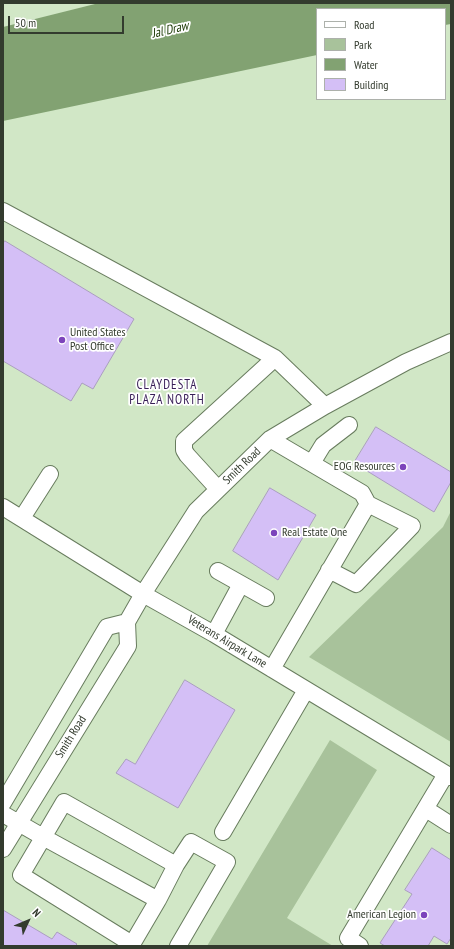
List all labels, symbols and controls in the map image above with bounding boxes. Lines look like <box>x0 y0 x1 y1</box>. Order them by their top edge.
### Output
scale bar <box>10 8 126 34</box>
legend <box>316 8 446 100</box>
text: 50 m <box>15 15 36 30</box>
text: Road <box>354 17 374 32</box>
water label: Jal Draw <box>150 18 190 42</box>
text: Park <box>354 37 372 52</box>
text: Water <box>354 57 378 72</box>
text: Building <box>354 77 389 92</box>
place label: United States Post Office <box>70 326 125 354</box>
marker: United States Post Office <box>57 335 67 345</box>
district label: CLAYDESTA PLAZA NORTH <box>129 377 205 408</box>
street label: Smith Road <box>220 444 264 488</box>
place label: EOG Resources <box>334 460 395 474</box>
marker: EOG Resources <box>398 462 408 472</box>
place label: Real Estate One <box>282 526 347 540</box>
marker: Real Estate One <box>269 528 279 538</box>
street label: Veterans Airpark Lane <box>185 613 269 671</box>
street label: Smith Road <box>52 713 90 761</box>
north arrow <box>8 901 48 941</box>
text: N <box>30 906 44 920</box>
place label: American Legion <box>347 908 416 922</box>
marker: American Legion <box>419 910 429 920</box>

